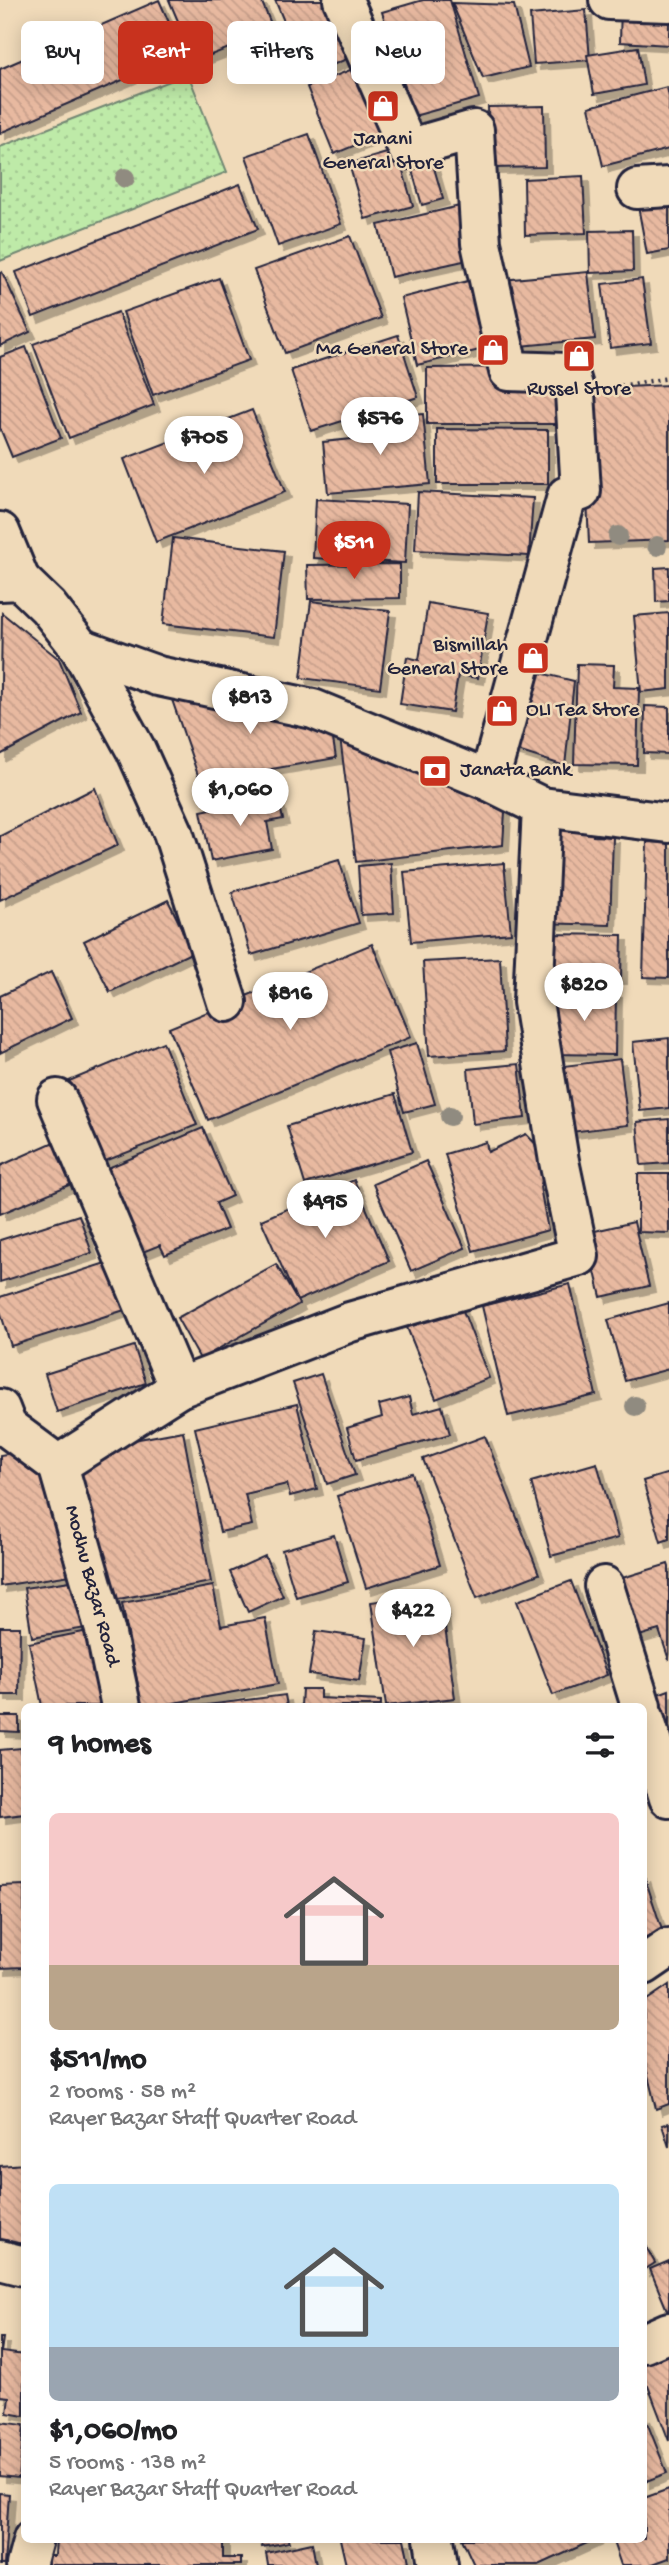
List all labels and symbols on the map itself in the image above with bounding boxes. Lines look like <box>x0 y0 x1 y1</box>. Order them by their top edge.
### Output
shop icon: Janani General Store <box>364 87 402 125</box>
place label: Janani General Store <box>322 128 445 177</box>
shop icon: Ma General Store <box>474 331 512 369</box>
shop icon: Russel Store <box>560 337 598 375</box>
place label: Ma General Store <box>316 338 469 363</box>
place label: Russel Store <box>527 378 632 403</box>
pin: $576 <box>339 398 421 457</box>
pin: $705 <box>163 416 245 476</box>
pin: $511 <box>313 522 395 581</box>
place label: Bismillah General Store <box>387 634 509 683</box>
shop icon: Bismillah General Store <box>514 639 552 677</box>
pin: $813 <box>209 676 291 736</box>
shop icon: OLI Tea Store <box>483 692 521 730</box>
place label: OLI Tea Store <box>526 699 641 724</box>
bank icon: Janata Bank <box>416 752 454 790</box>
place label: Janata Bank <box>460 759 574 784</box>
pin: $1,060 <box>183 768 297 828</box>
pin: $820 <box>543 964 625 1023</box>
pin: $816 <box>249 972 331 1032</box>
pin: $495 <box>284 1180 366 1240</box>
street label: Modhu Bazar Road <box>58 1503 125 1671</box>
pin: $422 <box>372 1590 454 1649</box>

